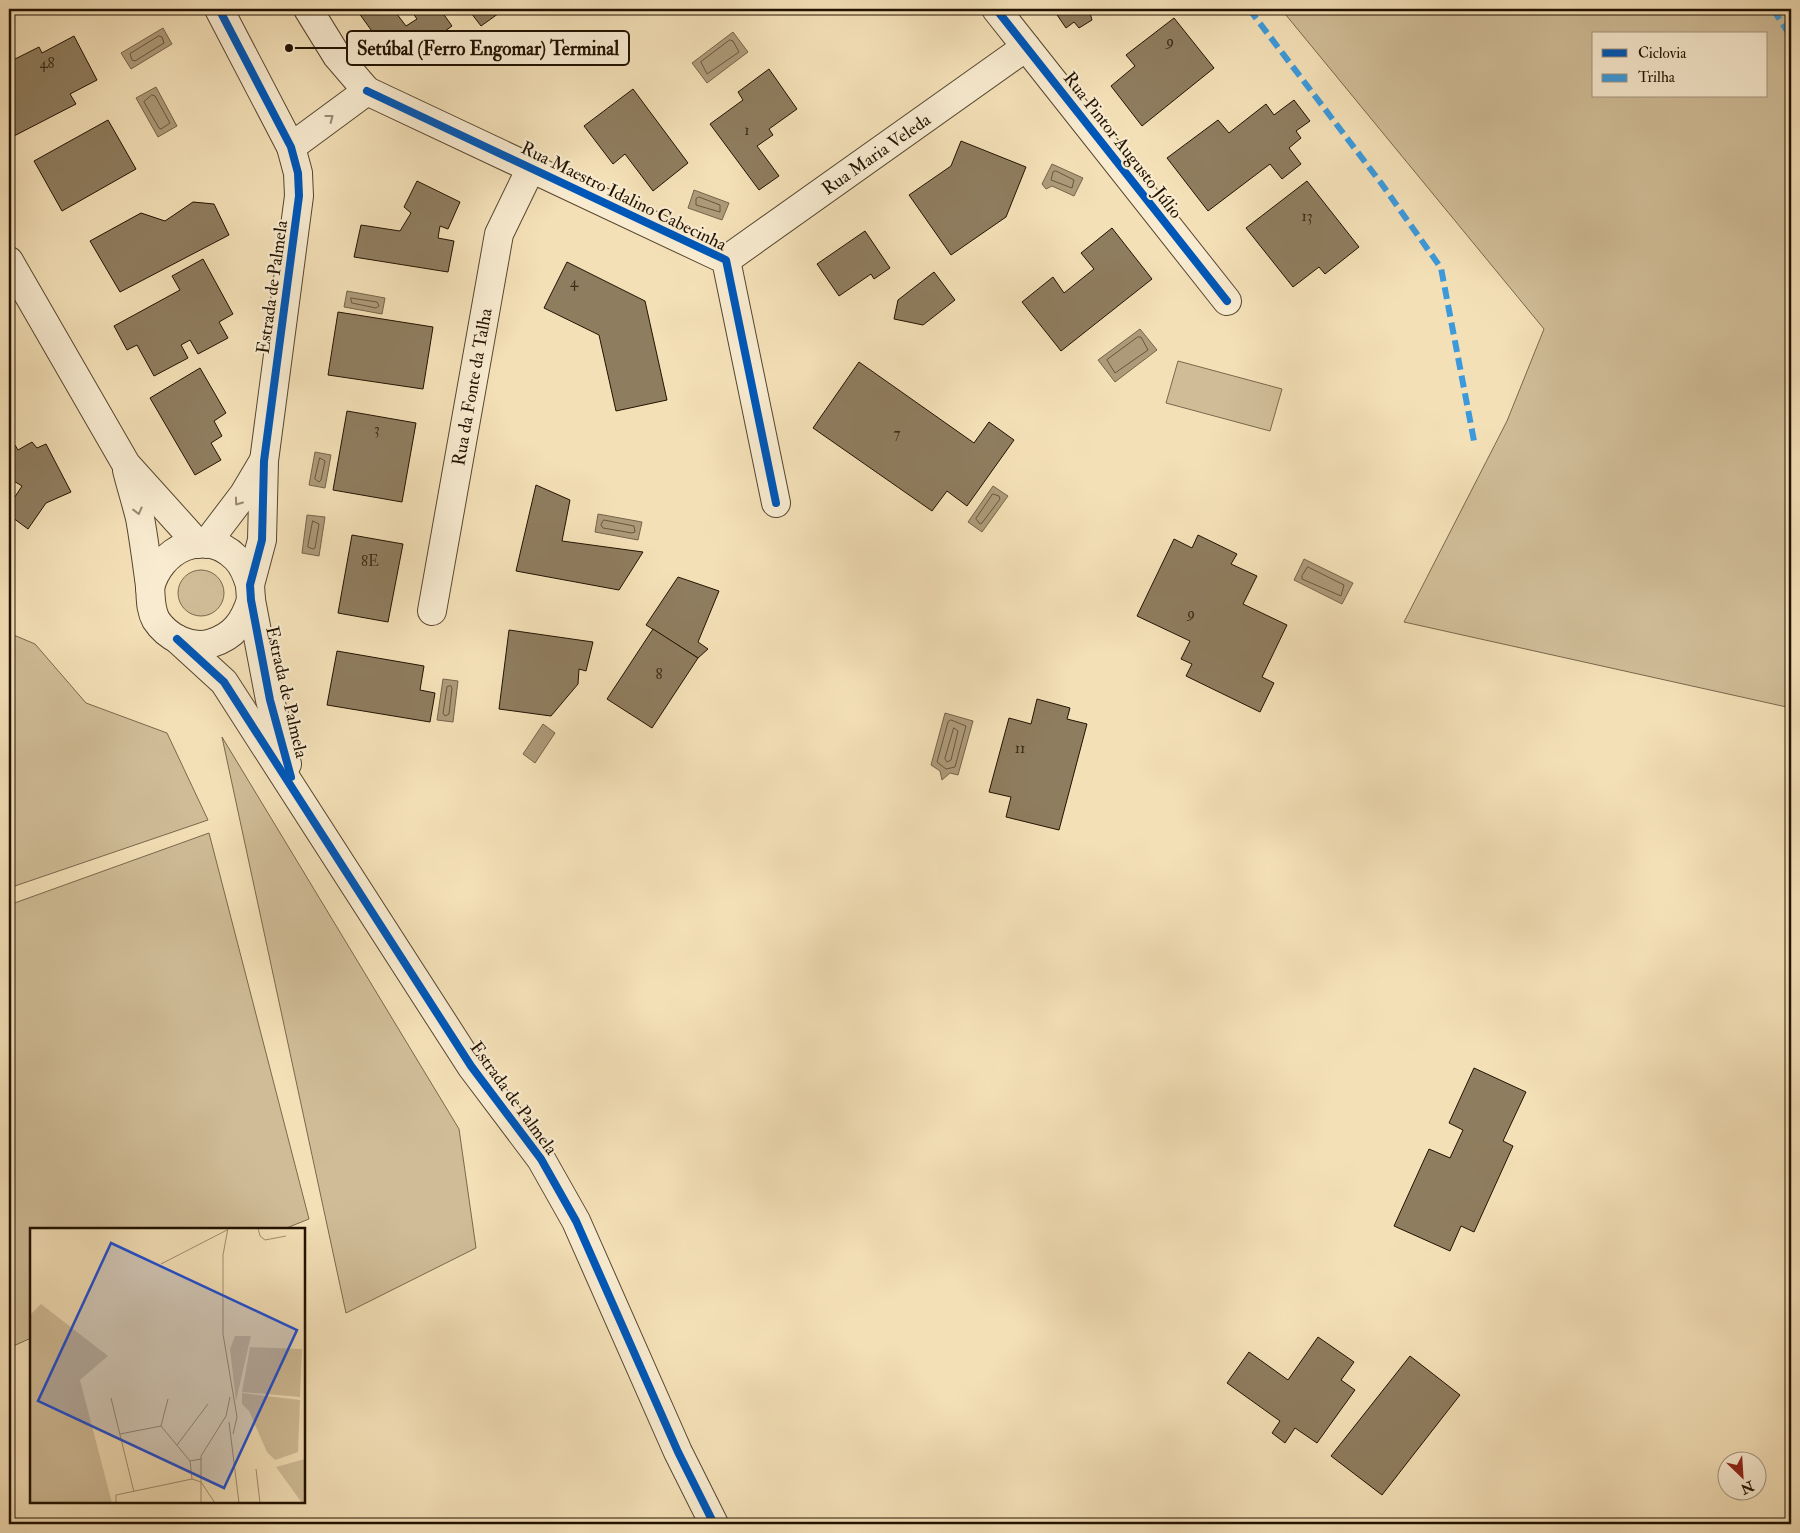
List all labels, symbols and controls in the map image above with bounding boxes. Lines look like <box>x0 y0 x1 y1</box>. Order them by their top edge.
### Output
callout: Setúbal (Ferro Engomar) Terminal <box>347 31 629 65</box>
house number: 9 <box>1165 32 1174 51</box>
legend <box>1592 32 1768 98</box>
text: Setúbal (Ferro Engomar) Terminal <box>357 37 619 62</box>
text: Ciclovia <box>1638 44 1687 63</box>
house number: 48 <box>39 54 55 73</box>
street label: Rua Pintor Augusto Júlio <box>1058 67 1187 224</box>
text: Trilha <box>1638 68 1676 87</box>
street label: Rua Maria Veleda <box>817 108 936 200</box>
one-way arrow <box>324 115 334 124</box>
house number: 1 <box>744 121 750 140</box>
street label: Rua Maestro Idalino Cabecinha <box>517 137 731 257</box>
house number: 13 <box>1301 207 1313 226</box>
street label: Estrada de Palmela <box>252 218 293 355</box>
house number: 4 <box>570 273 579 292</box>
street label: Rua da Fonte da Talha <box>447 306 498 468</box>
house number: 3 <box>374 420 380 439</box>
house number: 7 <box>894 424 901 443</box>
one-way arrow <box>235 496 244 506</box>
one-way arrow <box>132 506 143 515</box>
house number: 8E <box>361 552 379 571</box>
house number: 9 <box>1186 604 1195 623</box>
street label: Estrada de Palmela <box>260 624 313 761</box>
house number: 8 <box>655 665 663 684</box>
house number: 11 <box>1015 739 1025 758</box>
street label: Estrada de Palmela <box>465 1037 563 1160</box>
inset map <box>30 1228 305 1503</box>
north arrow <box>1718 1450 1768 1500</box>
text: N <box>1738 1477 1757 1498</box>

